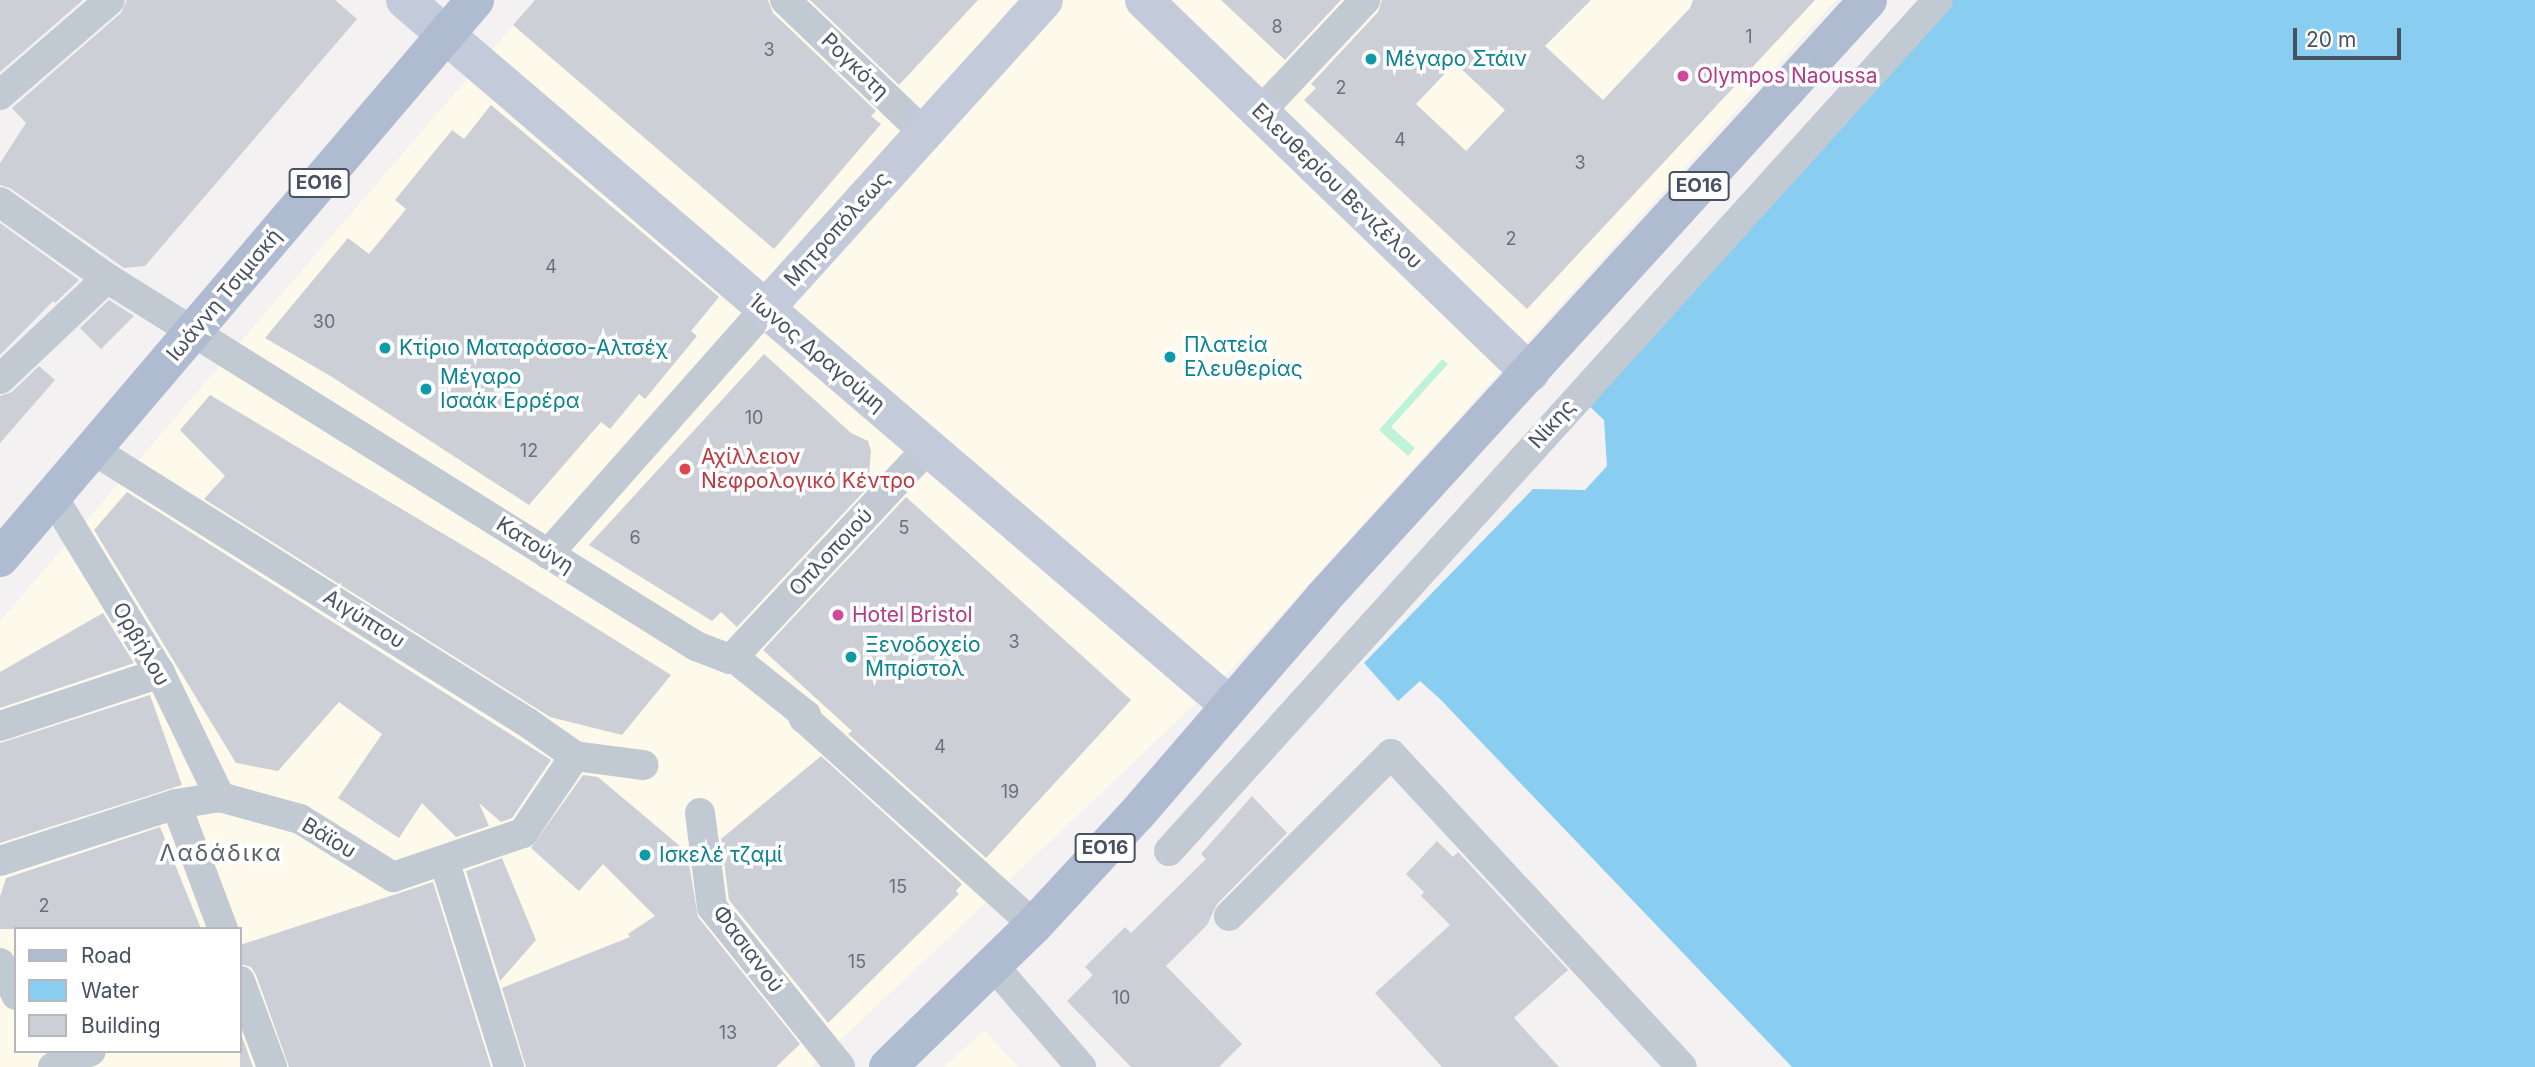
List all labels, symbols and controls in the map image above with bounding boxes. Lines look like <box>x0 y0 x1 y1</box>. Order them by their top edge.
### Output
scale bar <box>2297 14 2406 58</box>
house number: 8 <box>1271 16 1283 38</box>
house number: 1 <box>1745 26 1753 48</box>
text: 20 m <box>2306 27 2356 52</box>
street label: Ρογκότη <box>816 28 894 104</box>
house number: 3 <box>763 39 775 61</box>
place label: Μέγαρο Στάιν <box>1385 46 1527 72</box>
marker: Μέγαρο Στάιν <box>1363 51 1379 67</box>
place label: Olympos Naoussa <box>1697 63 1877 89</box>
marker: Olympos Naoussa <box>1675 68 1691 84</box>
house number: 2 <box>1336 77 1346 99</box>
street label: Ελευθερίου Βενιζέλου <box>1247 98 1427 274</box>
house number: 4 <box>1394 129 1406 151</box>
house number: 3 <box>1574 152 1586 174</box>
street label: Μητροπόλεως <box>779 166 895 292</box>
road number: ΕΟ16 <box>288 168 350 198</box>
road number: ΕΟ16 <box>1668 170 1730 202</box>
street label: Ιωάννη Τσιμισκή <box>161 224 287 366</box>
house number: 2 <box>1506 228 1516 250</box>
house number: 4 <box>545 256 557 278</box>
street label: Ίωνος Δραγούμη <box>744 289 890 417</box>
house number: 30 <box>313 311 335 333</box>
place label: Πλατεία Ελευθερίας <box>1184 332 1303 382</box>
place label: Κτίριο Ματαράσσο-Αλτσέχ <box>399 335 668 361</box>
marker: Κτίριο Ματαράσσο-Αλτσέχ <box>377 340 393 356</box>
marker: Πλατεία Ελευθερίας <box>1162 349 1178 365</box>
place label: Μέγαρο Ισαάκ Ερρέρα <box>440 364 580 414</box>
marker: Μέγαρο Ισαάκ Ερρέρα <box>418 381 434 397</box>
street label: Νίκης <box>1524 394 1580 454</box>
house number: 10 <box>745 407 763 429</box>
house number: 12 <box>520 440 538 462</box>
place label: Αχίλλειον Νεφρολογικό Κέντρο <box>701 444 915 494</box>
marker: Αχίλλειον Νεφρολογικό Κέντρο <box>675 459 695 479</box>
street label: Οπλοποιού <box>784 503 878 601</box>
street label: Κατούνη <box>492 511 578 579</box>
house number: 5 <box>899 517 909 539</box>
house number: 6 <box>629 527 641 549</box>
street label: Αιγύπτου <box>319 584 409 654</box>
street label: Ορβήλου <box>107 598 175 690</box>
place label: Hotel Bristol <box>852 602 973 628</box>
marker: Hotel Bristol <box>830 607 846 623</box>
house number: 3 <box>1008 631 1020 653</box>
place label: Ξενοδοχείο Μπρίστολ <box>865 632 981 682</box>
marker: Ξενοδοχείο Μπρίστολ <box>843 649 859 665</box>
house number: 4 <box>934 736 946 758</box>
house number: 19 <box>1001 781 1019 803</box>
street label: Βάϊου <box>297 812 361 864</box>
road number: ΕΟ16 <box>1074 832 1136 863</box>
district label: Λαδάδικα <box>161 839 281 867</box>
place label: Ισκελέ τζαμί <box>659 842 783 868</box>
marker: Ισκελέ τζαμί <box>637 847 653 863</box>
house number: 15 <box>889 876 907 898</box>
house number: 2 <box>39 895 49 917</box>
street label: Φασιανού <box>707 901 789 997</box>
legend <box>14 927 242 1053</box>
text: Road <box>81 943 132 968</box>
house number: 15 <box>848 951 866 973</box>
text: Water <box>81 978 139 1003</box>
house number: 10 <box>1112 987 1130 1009</box>
text: Building <box>81 1013 161 1038</box>
house number: 13 <box>719 1022 737 1044</box>

